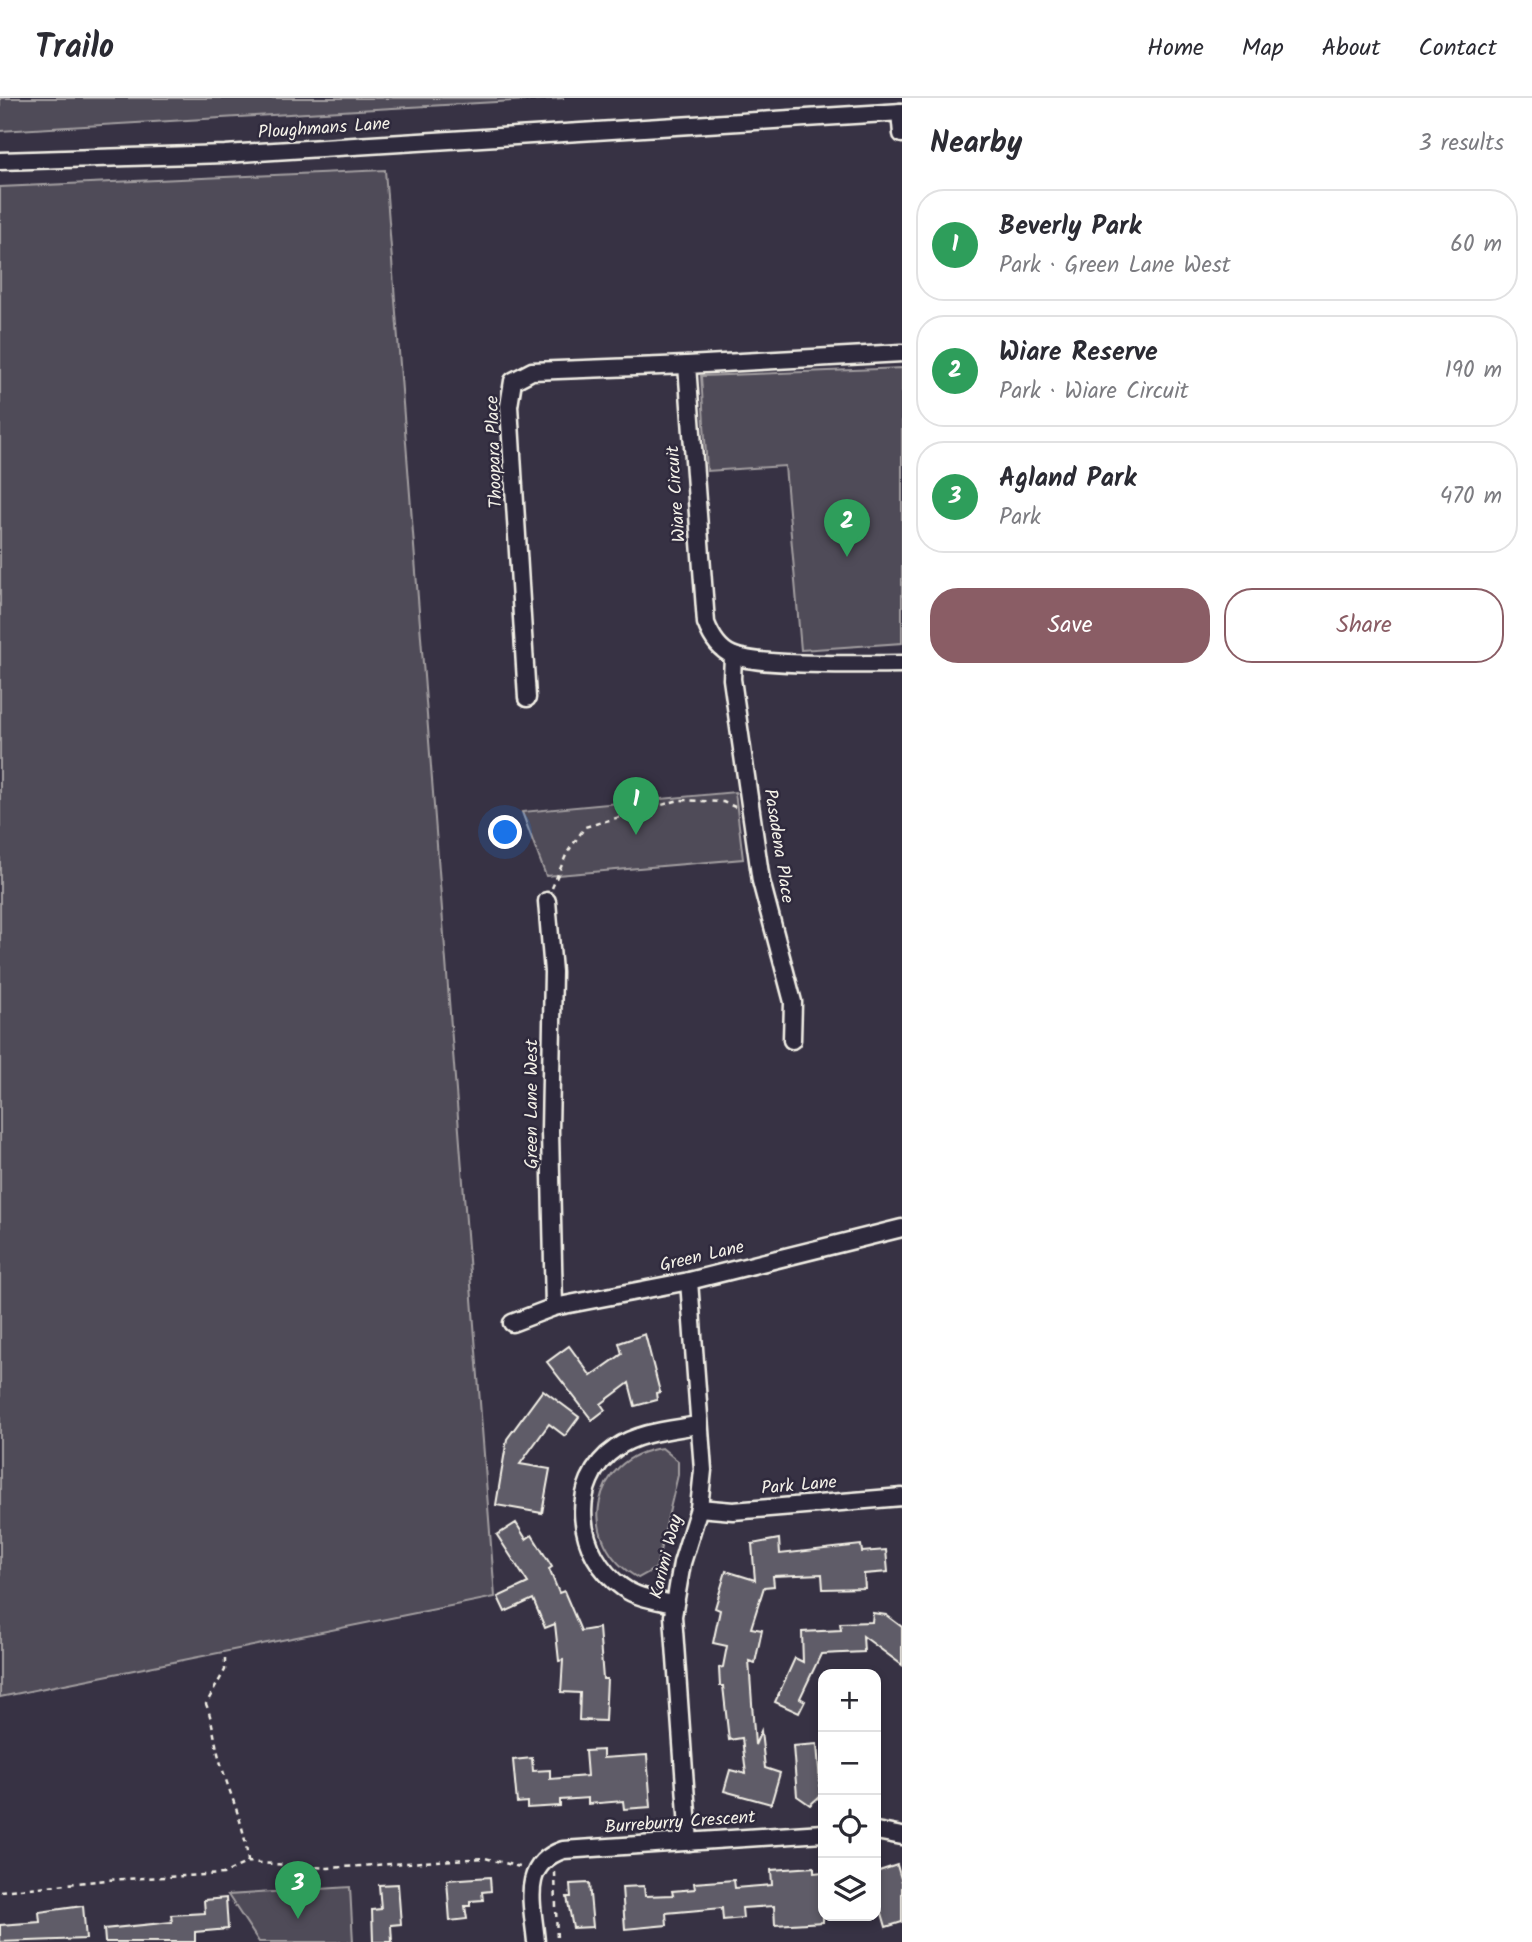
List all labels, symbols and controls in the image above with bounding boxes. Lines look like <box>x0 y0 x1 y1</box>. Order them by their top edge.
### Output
text: Trailo <box>35 22 114 75</box>
text: Home <box>1147 29 1204 68</box>
text: Map <box>1242 29 1284 68</box>
text: About <box>1322 29 1380 68</box>
text: Contact <box>1418 29 1497 68</box>
street label: Ploughmans Lane <box>257 110 391 148</box>
text: Nearby <box>930 120 1022 168</box>
text: 3 results <box>1418 126 1504 162</box>
text: Beverly Park <box>999 206 1141 248</box>
text: 1 <box>952 227 958 263</box>
text: 60 m <box>1450 227 1502 263</box>
text: Park · Green Lane West <box>999 248 1231 284</box>
text: Wiare Reserve <box>999 332 1158 374</box>
text: 2 <box>948 353 962 389</box>
text: 190 m <box>1445 353 1502 389</box>
text: Park · Wiare Circuit <box>999 374 1189 410</box>
street label: Thoopara Place <box>479 395 511 509</box>
street label: Wiare Circuit <box>659 444 695 543</box>
text: Agland Park <box>999 458 1136 500</box>
text: 3 <box>949 479 961 515</box>
text: 470 m <box>1440 479 1502 515</box>
pin: 2 <box>824 499 870 557</box>
text: Park <box>999 500 1041 536</box>
button: Save <box>930 588 1210 663</box>
button: Share <box>1224 588 1504 663</box>
pin: 1 <box>613 777 659 835</box>
street label: Pasadena Place <box>755 787 801 905</box>
your location <box>488 815 522 849</box>
street label: Green Lane West <box>518 1038 547 1169</box>
street label: Green Lane <box>657 1233 747 1281</box>
street label: Park Lane <box>760 1468 838 1504</box>
street label: Karimi Way <box>643 1511 692 1602</box>
map controls <box>818 1669 881 1921</box>
button: + <box>818 1669 881 1732</box>
button: − <box>818 1732 881 1795</box>
button: locate <box>818 1795 881 1858</box>
street label: Burreburry Crescent <box>604 1803 757 1843</box>
button: layers <box>818 1858 881 1921</box>
pin: 3 <box>275 1861 321 1919</box>

